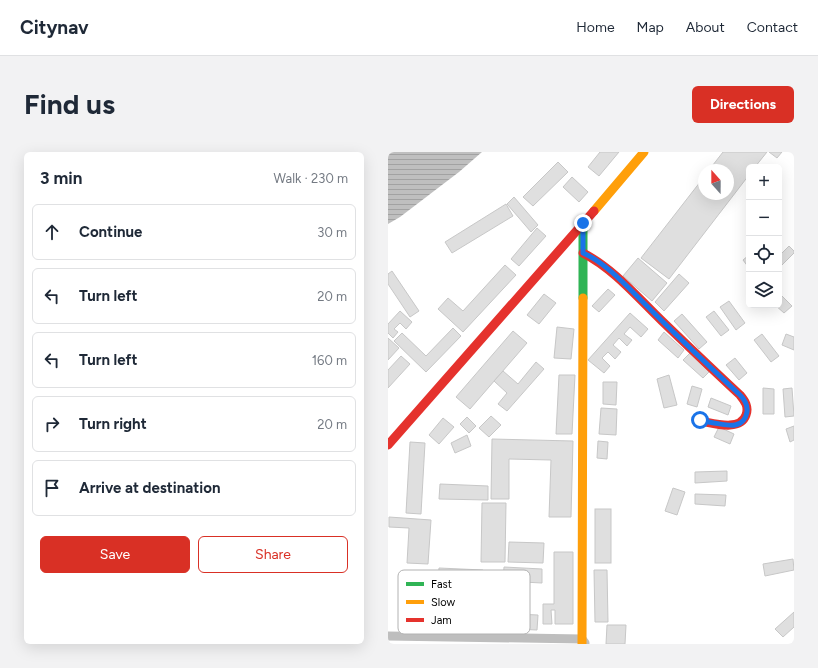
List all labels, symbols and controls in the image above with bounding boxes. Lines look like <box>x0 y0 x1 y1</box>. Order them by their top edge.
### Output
text: Citynav <box>20 16 89 39</box>
text: Home <box>576 19 615 36</box>
text: Map <box>637 19 664 36</box>
text: About <box>686 19 725 36</box>
text: Contact <box>747 19 798 36</box>
button: Directions <box>692 86 794 123</box>
text: Find us <box>24 87 115 121</box>
north arrow <box>698 164 734 200</box>
map controls <box>746 164 782 308</box>
button: + <box>746 164 782 200</box>
text: 3 min <box>40 168 82 188</box>
text: Walk · 230 m <box>274 171 348 186</box>
button: − <box>746 200 782 236</box>
route end <box>574 214 592 232</box>
icon: ahead <box>41 221 63 243</box>
text: Continue <box>79 223 142 241</box>
text: 30 m <box>317 225 347 240</box>
button: locate <box>746 236 782 272</box>
button: layers <box>746 272 782 308</box>
icon: left <box>41 285 63 307</box>
text: Turn left <box>79 287 137 305</box>
text: 20 m <box>317 289 347 304</box>
icon: left <box>41 349 63 371</box>
text: Turn left <box>79 351 137 369</box>
text: 160 m <box>312 353 347 368</box>
route start <box>691 411 709 429</box>
icon: right <box>41 413 63 435</box>
text: Turn right <box>79 415 147 433</box>
text: 20 m <box>317 417 347 432</box>
icon: arrive <box>41 477 63 499</box>
text: Arrive at destination <box>79 479 220 497</box>
button: Save <box>40 536 190 573</box>
button: Share <box>198 536 348 573</box>
legend <box>398 570 530 634</box>
text: Fast <box>431 578 452 591</box>
text: Slow <box>431 596 455 609</box>
text: Jam <box>431 614 452 627</box>

